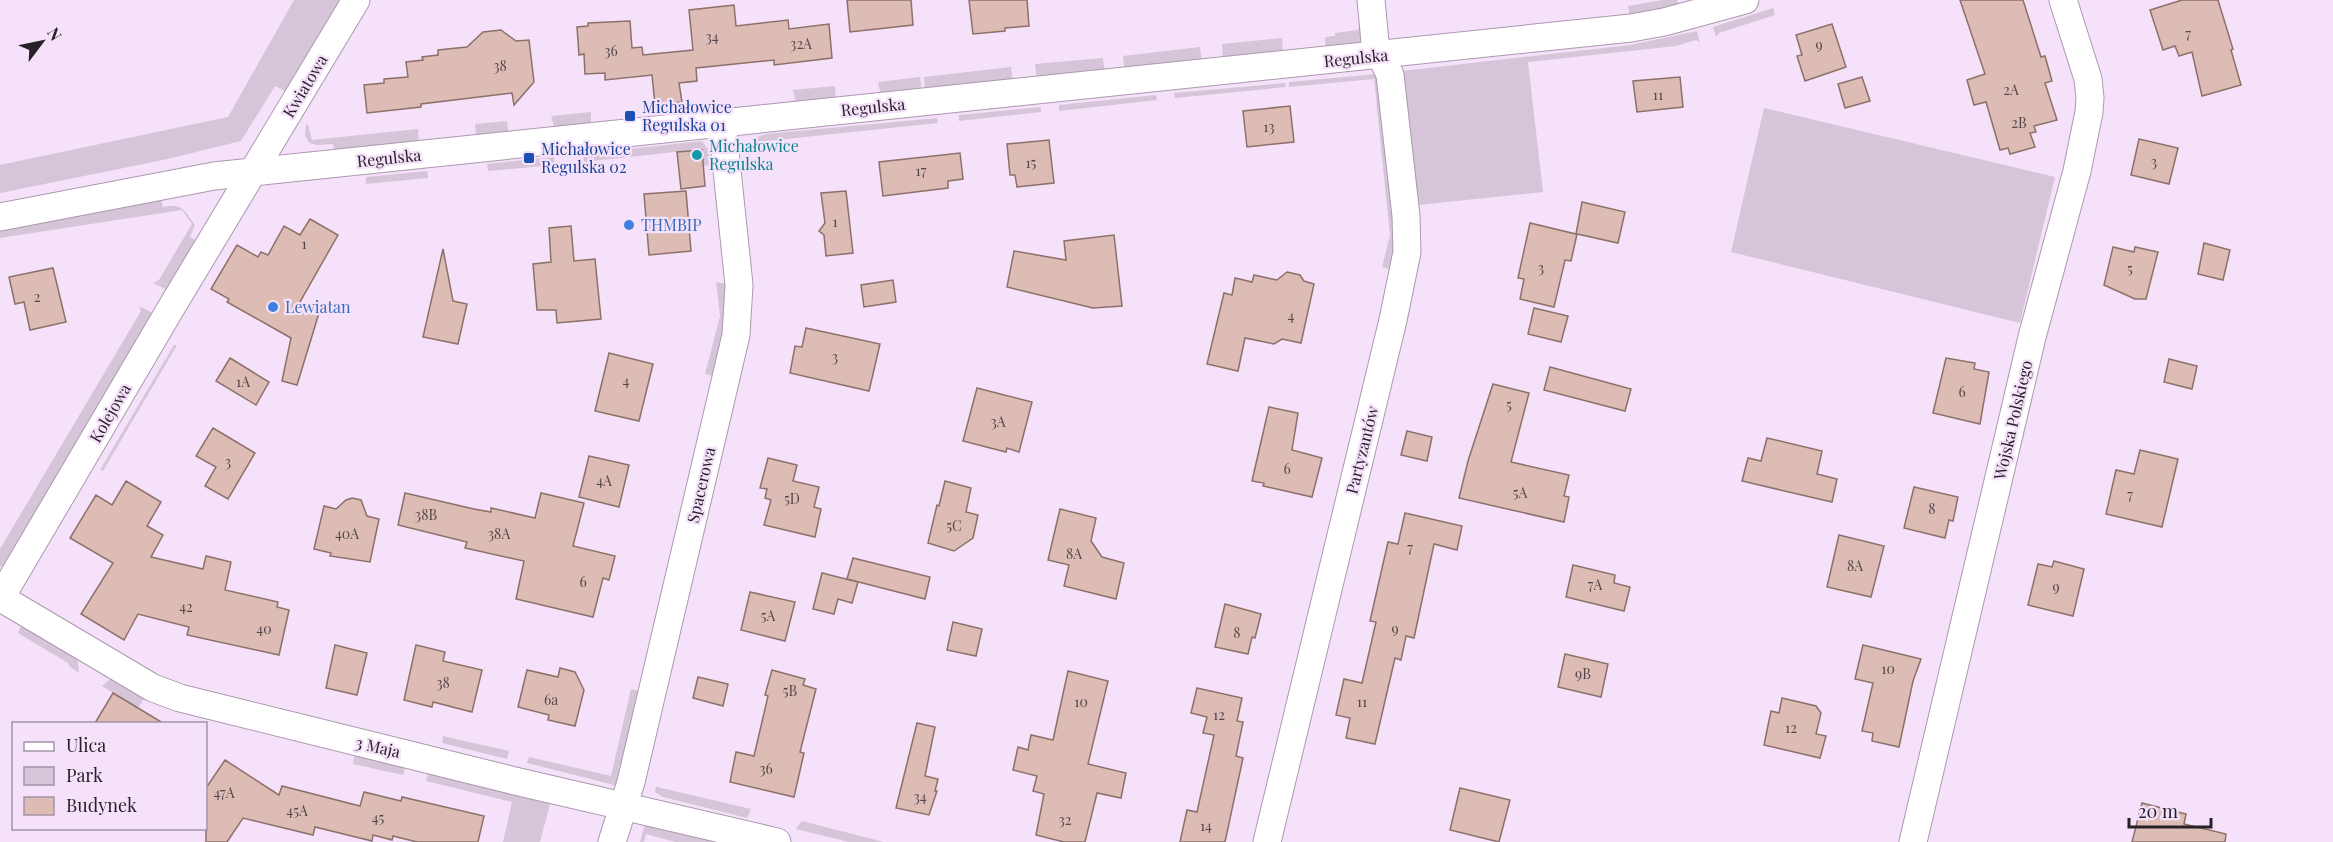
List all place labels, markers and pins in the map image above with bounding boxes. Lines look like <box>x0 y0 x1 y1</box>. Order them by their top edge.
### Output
place label: Michałowice Regulska 01 <box>642 96 732 135</box>
marker: Michałowice Regulska 01 <box>623 109 637 123</box>
place label: Michałowice Regulska <box>709 135 799 174</box>
place label: Michałowice Regulska 02 <box>541 138 631 177</box>
marker: Michałowice Regulska <box>690 148 704 162</box>
marker: Michałowice Regulska 02 <box>522 151 536 165</box>
place label: THMBIP <box>641 214 702 235</box>
marker: THMBIP <box>622 218 636 232</box>
place label: Lewiatan <box>285 296 351 317</box>
marker: Lewiatan <box>266 300 280 314</box>

